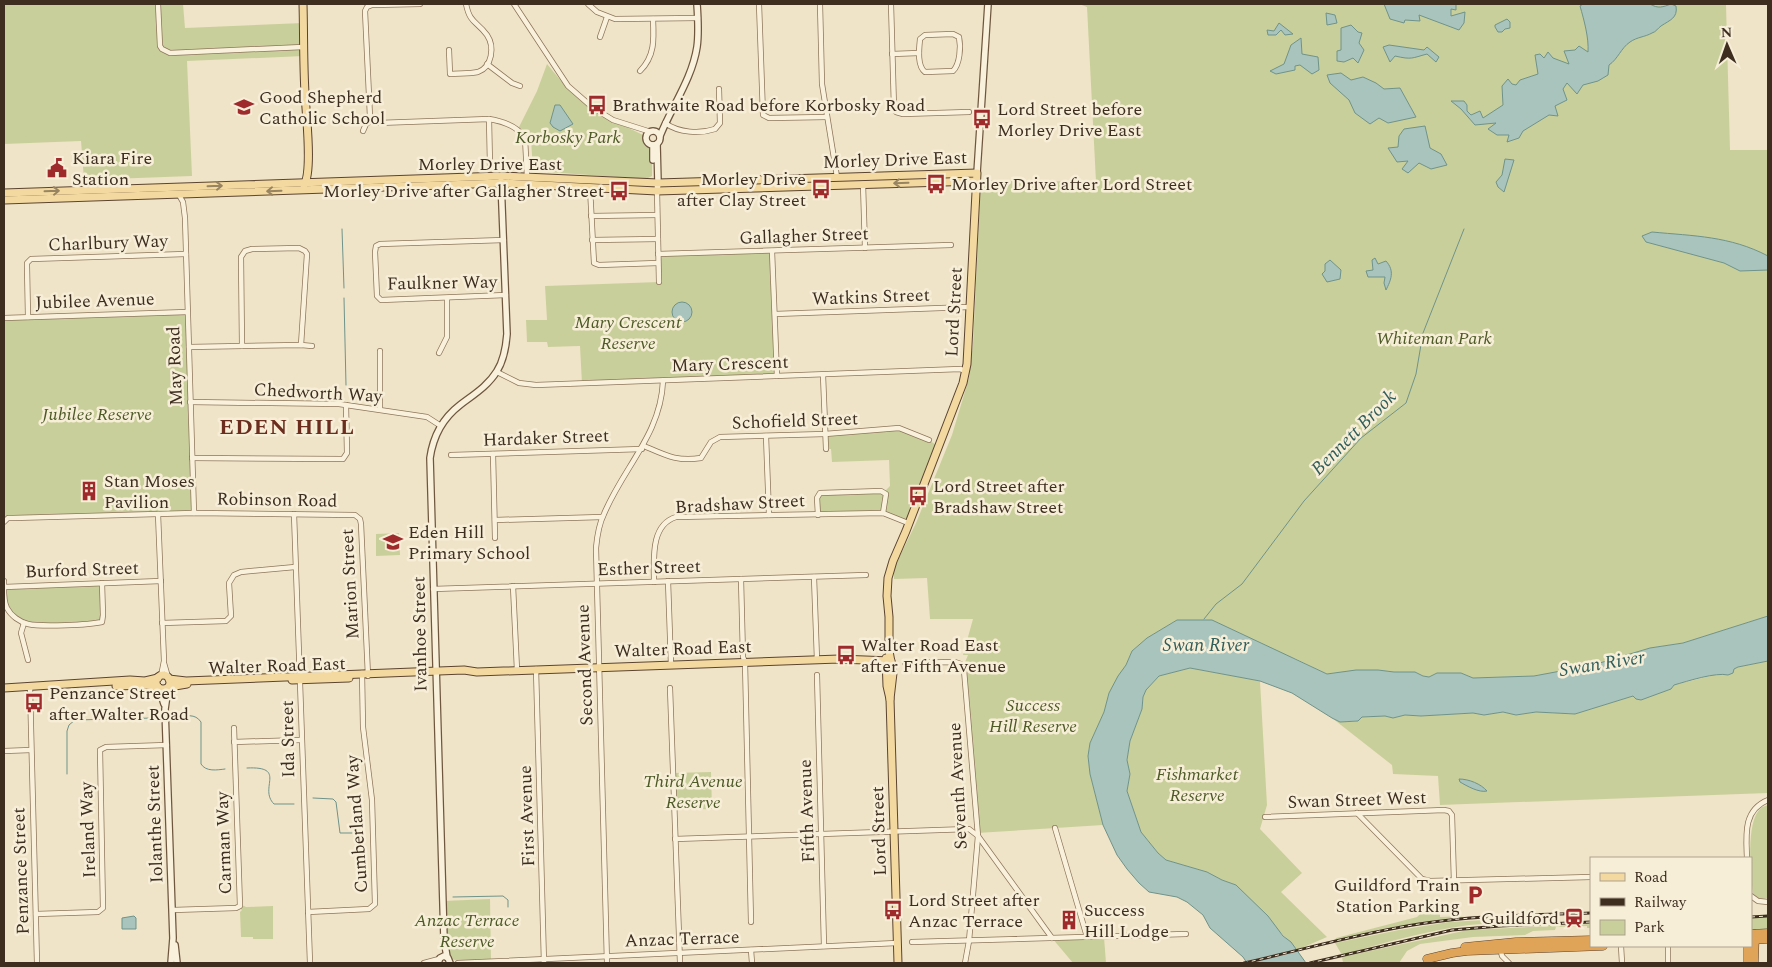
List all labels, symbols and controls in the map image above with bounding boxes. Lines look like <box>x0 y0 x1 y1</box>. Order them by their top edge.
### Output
north arrow <box>1702 20 1752 70</box>
text: N <box>1720 22 1733 43</box>
place label: Good Shepherd Catholic School <box>259 84 385 132</box>
place label: Brathwaite Road before Korbosky Road <box>612 92 925 119</box>
bus stop icon: Brathwaite Road before Korbosky Road <box>586 94 608 116</box>
school or university icon: Good Shepherd Catholic School <box>233 96 255 118</box>
place label: Lord Street before Morley Drive East <box>997 96 1142 144</box>
bus stop icon: Lord Street before Morley Drive East <box>971 108 993 130</box>
park label: Korbosky Park <box>515 124 622 151</box>
street label: Morley Drive East <box>822 144 968 176</box>
place label: Kiara Fire Station <box>72 145 152 193</box>
street label: Morley Drive East <box>418 151 562 178</box>
public building icon: Kiara Fire Station <box>46 157 68 179</box>
place label: Morley Drive after Clay Street <box>677 166 806 214</box>
place label: Morley Drive after Lord Street <box>951 171 1192 198</box>
bus stop icon: Morley Drive after Lord Street <box>925 173 947 195</box>
place label: Morley Drive after Gallagher Street <box>323 178 604 205</box>
bus stop icon: Morley Drive after Clay Street <box>810 178 832 200</box>
one-way arrow <box>894 179 910 188</box>
bus stop icon: Morley Drive after Gallagher Street <box>608 180 630 202</box>
one-way arrow <box>207 181 223 190</box>
one-way arrow <box>44 186 60 196</box>
one-way arrow <box>266 187 282 196</box>
street label: Gallagher Street <box>739 220 869 252</box>
street label: Charlbury Way <box>48 227 170 259</box>
street label: Lord Street <box>938 266 970 358</box>
street label: Faulkner Way <box>387 269 499 297</box>
street label: Watkins Street <box>812 281 930 313</box>
street label: Jubilee Avenue <box>35 285 155 317</box>
park label: Mary Crescent Reserve <box>575 309 682 357</box>
park label: Whiteman Park <box>1376 325 1493 352</box>
street label: May Road <box>160 326 190 406</box>
street label: Mary Crescent <box>671 348 789 380</box>
street label: Chedworth Way <box>253 376 384 410</box>
water label: Bennett Brook <box>1304 383 1404 483</box>
park label: Jubilee Reserve <box>40 401 152 428</box>
street label: Schofield Street <box>731 405 859 437</box>
district label: EDEN HILL <box>219 411 355 444</box>
street label: Hardaker Street <box>482 422 610 454</box>
place label: Stan Moses Pavilion <box>104 468 195 516</box>
place label: Lord Street after Bradshaw Street <box>933 473 1065 521</box>
building icon: Stan Moses Pavilion <box>78 480 100 502</box>
street label: Robinson Road <box>216 485 338 515</box>
bus stop icon: Lord Street after Bradshaw Street <box>907 485 929 507</box>
street label: Bradshaw Street <box>674 487 806 521</box>
place label: Eden Hill Primary School <box>408 519 530 567</box>
street label: Marion Street <box>334 528 366 640</box>
school or university icon: Eden Hill Primary School <box>382 531 404 553</box>
street label: Esther Street <box>597 553 701 583</box>
street label: Burford Street <box>25 555 139 585</box>
street label: Ivanhoe Street <box>405 576 435 692</box>
street label: Second Avenue <box>569 604 601 726</box>
water label: Swan River <box>1163 631 1250 660</box>
place label: Walter Road East after Fifth Avenue <box>861 632 1006 680</box>
street label: Walter Road East <box>614 633 752 665</box>
water label: Swan River <box>1557 643 1647 685</box>
bus stop icon: Walter Road East after Fifth Avenue <box>835 644 857 666</box>
street label: Walter Road East <box>208 650 346 682</box>
place label: Penzance Street after Walter Road <box>49 680 189 728</box>
bus stop icon: Penzance Street after Walter Road <box>23 692 45 714</box>
park label: Success Hill Reserve <box>989 692 1077 740</box>
street label: Ida Street <box>274 700 302 778</box>
street label: Seventh Avenue <box>941 722 975 850</box>
street label: Cumberland Way <box>339 753 375 894</box>
street label: Fifth Avenue <box>792 759 822 863</box>
park label: Fishmarket Reserve <box>1156 761 1239 809</box>
street label: Iolanthe Street <box>139 764 171 884</box>
street label: First Avenue <box>512 765 542 867</box>
park label: Third Avenue Reserve <box>643 768 743 816</box>
street label: Ireland Way <box>73 780 103 879</box>
street label: Swan Street West <box>1287 784 1427 816</box>
street label: Lord Street <box>864 786 894 876</box>
street label: Carman Way <box>209 790 239 895</box>
street label: Penzance Street <box>5 807 37 935</box>
legend <box>1590 857 1752 947</box>
text: Road <box>1634 866 1668 889</box>
place label: Guildford Train Station Parking <box>1334 872 1460 920</box>
parking icon: Guildford Train Station Parking <box>1464 884 1486 906</box>
place label: Lord Street after Anzac Terrace <box>908 887 1040 935</box>
text: Railway <box>1634 891 1687 914</box>
place label: Success Hill Lodge <box>1084 897 1169 945</box>
bus stop icon: Lord Street after Anzac Terrace <box>882 899 904 921</box>
place label: Guildford <box>1481 905 1559 932</box>
park label: Anzac Terrace Reserve <box>414 907 519 955</box>
station icon: Guildford <box>1563 907 1585 929</box>
building icon: Success Hill Lodge <box>1058 909 1080 931</box>
text: Park <box>1634 916 1665 939</box>
street label: Anzac Terrace <box>624 924 740 954</box>

